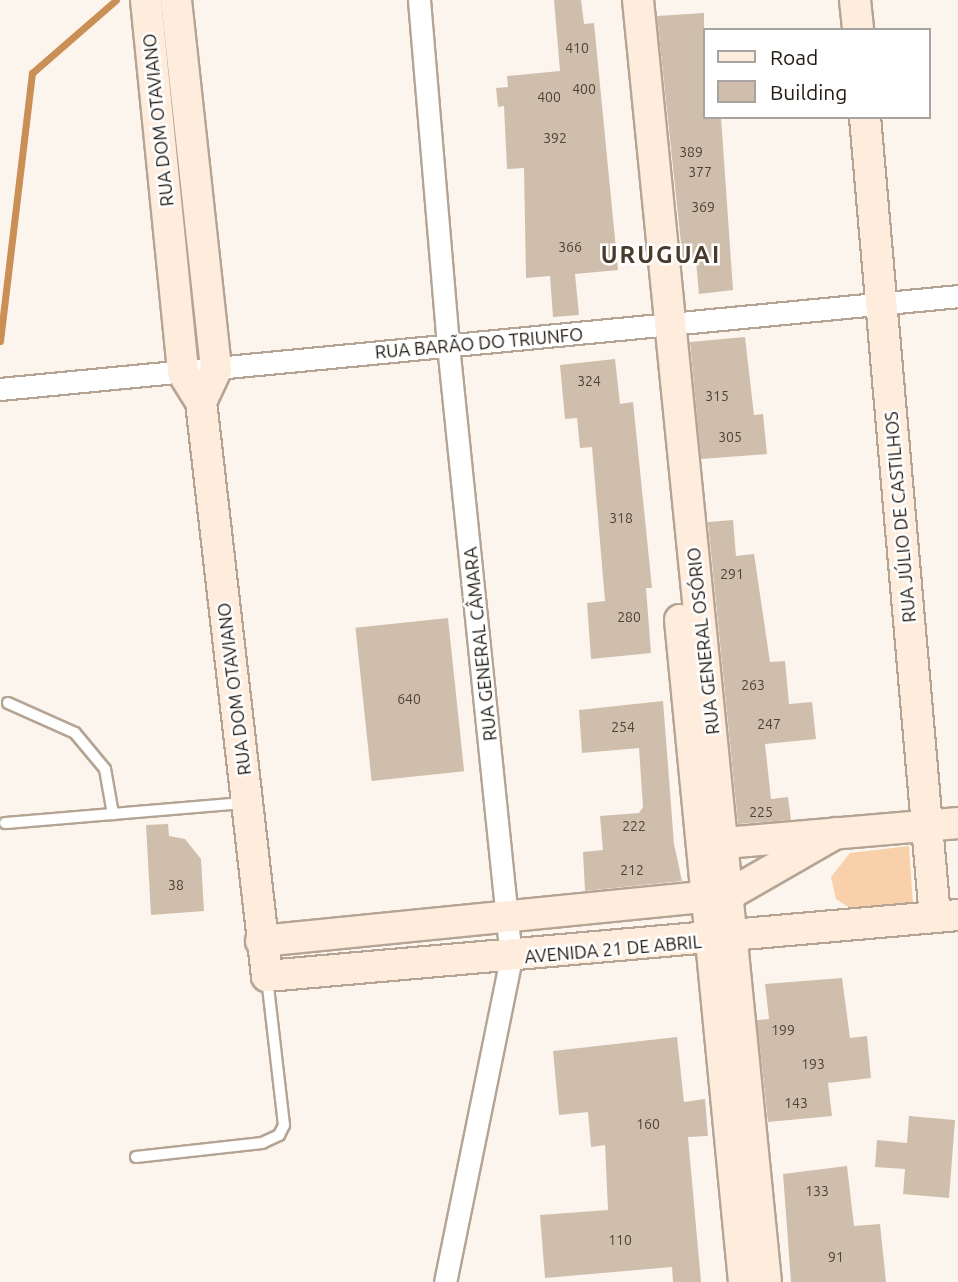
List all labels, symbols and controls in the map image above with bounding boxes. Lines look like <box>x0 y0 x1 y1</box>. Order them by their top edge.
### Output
legend <box>702 28 930 119</box>
street label: RUA DOM OTAVIANO <box>138 32 178 208</box>
house number: 410 <box>565 40 589 56</box>
text: Road <box>770 45 818 69</box>
text: Building <box>770 80 847 104</box>
house number: 400 <box>572 81 596 97</box>
house number: 400 <box>537 89 561 105</box>
house number: 392 <box>543 130 567 146</box>
house number: 389 <box>679 144 703 160</box>
house number: 377 <box>688 164 712 180</box>
house number: 369 <box>691 199 715 215</box>
house number: 366 <box>558 239 582 255</box>
district label: URUGUAI <box>602 241 720 269</box>
street label: RUA BARÃO DO TRIUNFO <box>374 323 584 363</box>
house number: 324 <box>577 373 601 389</box>
house number: 315 <box>705 388 729 404</box>
street label: RUA JÚLIO DE CASTILHOS <box>880 411 920 623</box>
house number: 305 <box>718 429 742 445</box>
house number: 318 <box>609 510 633 526</box>
street label: RUA GENERAL CÂMARA <box>459 546 501 742</box>
street label: RUA GENERAL OSÓRIO <box>682 546 724 736</box>
house number: 291 <box>720 566 744 582</box>
street label: RUA DOM OTAVIANO <box>213 601 255 777</box>
house number: 280 <box>617 609 641 625</box>
house number: 263 <box>741 677 765 693</box>
house number: 640 <box>397 691 421 707</box>
house number: 247 <box>757 716 781 732</box>
house number: 254 <box>611 719 635 735</box>
house number: 225 <box>749 804 773 820</box>
house number: 222 <box>622 818 646 834</box>
house number: 212 <box>620 862 644 878</box>
house number: 38 <box>168 877 184 893</box>
street label: AVENIDA 21 DE ABRIL <box>524 931 702 967</box>
house number: 199 <box>771 1022 795 1038</box>
house number: 193 <box>801 1056 825 1072</box>
house number: 143 <box>784 1095 808 1111</box>
house number: 160 <box>636 1116 660 1132</box>
house number: 133 <box>805 1183 829 1199</box>
house number: 110 <box>608 1232 632 1248</box>
house number: 91 <box>828 1249 844 1265</box>

